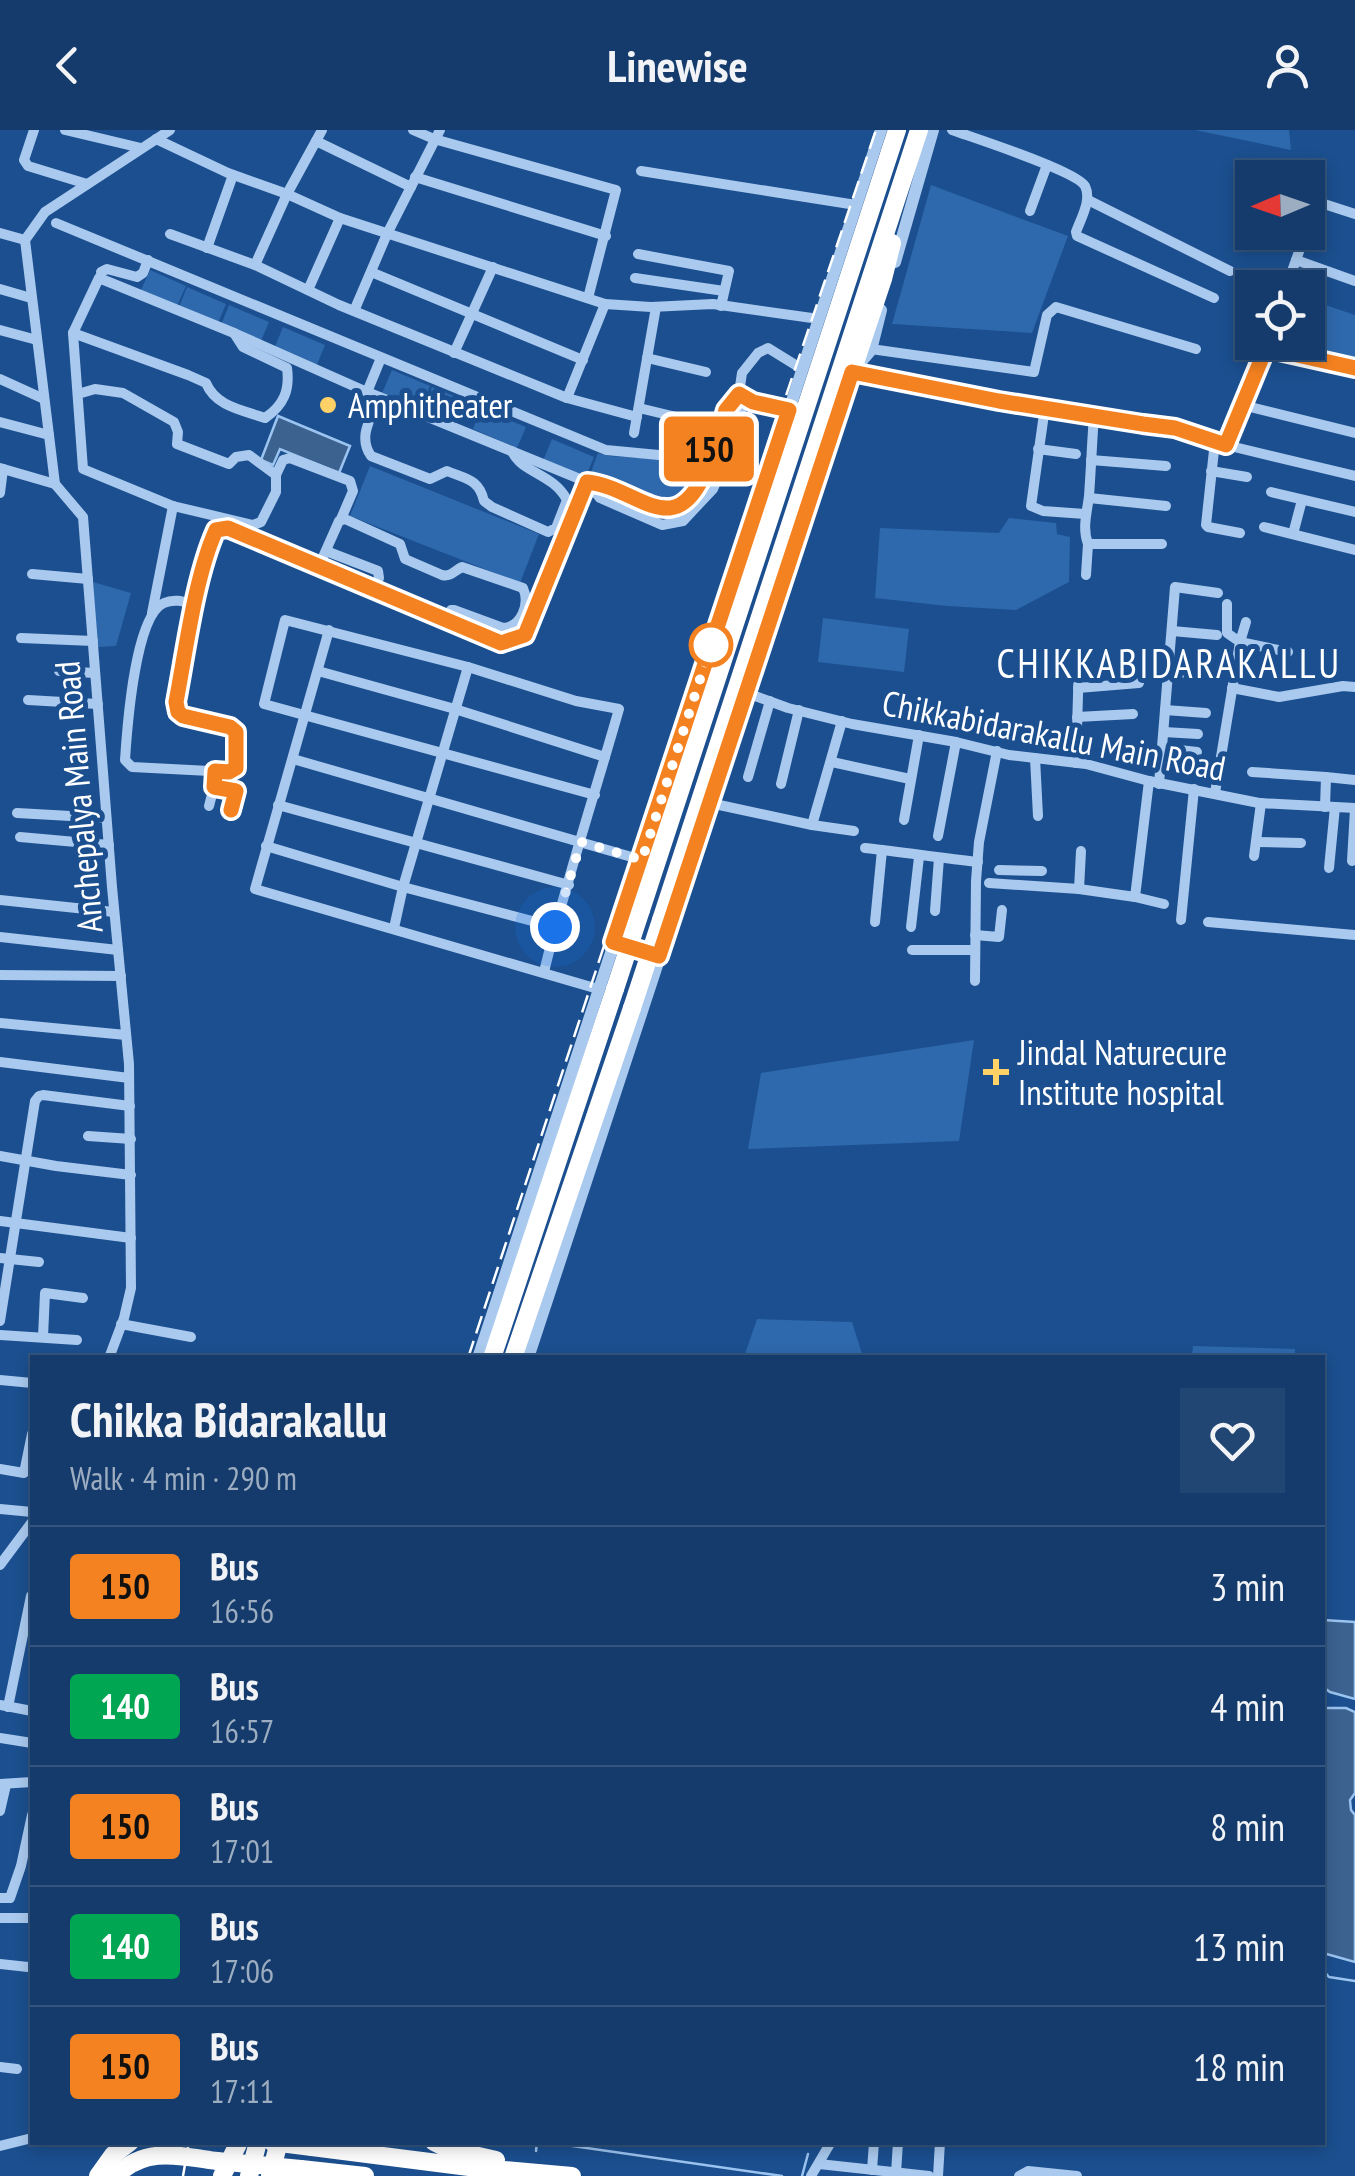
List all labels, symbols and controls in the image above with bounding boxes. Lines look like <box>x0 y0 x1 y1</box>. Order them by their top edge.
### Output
text: Linewise <box>607 36 748 94</box>
icon: back <box>40 38 95 93</box>
icon: person <box>1260 38 1315 93</box>
north arrow <box>1235 160 1325 250</box>
map controls <box>1235 160 1325 360</box>
button: locate <box>1235 270 1325 360</box>
place label: Amphitheater <box>348 382 513 428</box>
marker: Amphitheater <box>317 394 339 416</box>
line badge: 150 <box>652 416 766 482</box>
text: 150 <box>684 426 734 472</box>
unlabelled marker <box>690 624 732 666</box>
district label: CHIKKABIDARAKALLU <box>996 637 1342 689</box>
street label: Anchepalya Main Road <box>43 659 113 935</box>
street label: Chikkabidarakallu Main Road <box>879 679 1229 791</box>
your location <box>530 902 580 952</box>
place label: Jindal Naturecure Institute hospital <box>1017 1029 1227 1115</box>
marker: Jindal Naturecure Institute hospital <box>983 1059 1009 1085</box>
text: Chikka Bidarakallu <box>70 1388 387 1450</box>
button: heart <box>1180 1388 1285 1493</box>
text: Walk · 4 min · 290 m <box>70 1457 297 1499</box>
text: Bus <box>210 1541 259 1590</box>
text: 3 min <box>1210 1562 1285 1611</box>
text: 150 <box>100 1563 150 1609</box>
text: 16:56 <box>210 1590 274 1632</box>
text: Bus <box>210 1661 259 1710</box>
text: 4 min <box>1210 1682 1285 1731</box>
text: 140 <box>100 1683 150 1729</box>
text: 16:57 <box>210 1710 274 1752</box>
text: Bus <box>210 1781 259 1830</box>
text: 8 min <box>1210 1802 1285 1851</box>
text: 150 <box>100 1803 150 1849</box>
text: 17:01 <box>210 1830 274 1872</box>
text: Bus <box>210 1901 259 1950</box>
text: 13 min <box>1193 1922 1285 1971</box>
text: 140 <box>100 1923 150 1969</box>
text: 17:06 <box>210 1950 274 1992</box>
text: Bus <box>210 2021 259 2070</box>
text: 18 min <box>1193 2042 1285 2091</box>
text: 150 <box>100 2043 150 2089</box>
text: 17:11 <box>210 2070 274 2112</box>

